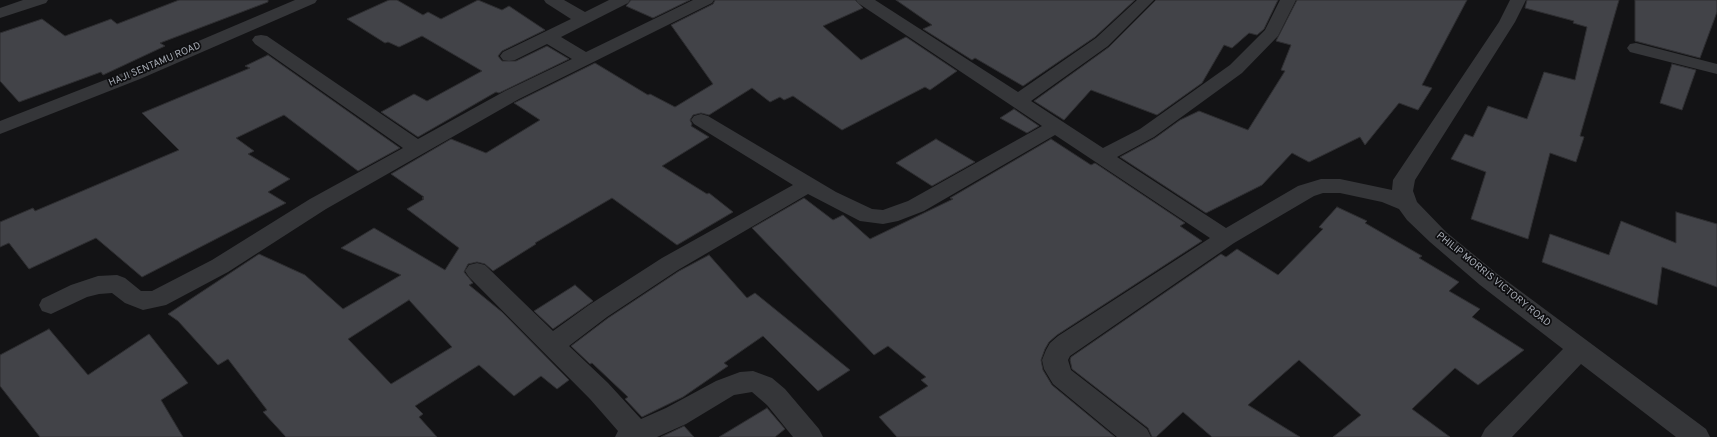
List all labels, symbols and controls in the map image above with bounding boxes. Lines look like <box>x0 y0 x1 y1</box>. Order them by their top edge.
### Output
street label: HAJI SENTAMU ROAD <box>107 40 203 90</box>
street label: PHILIP MORRIS VICTORY ROAD <box>1434 230 1552 330</box>

